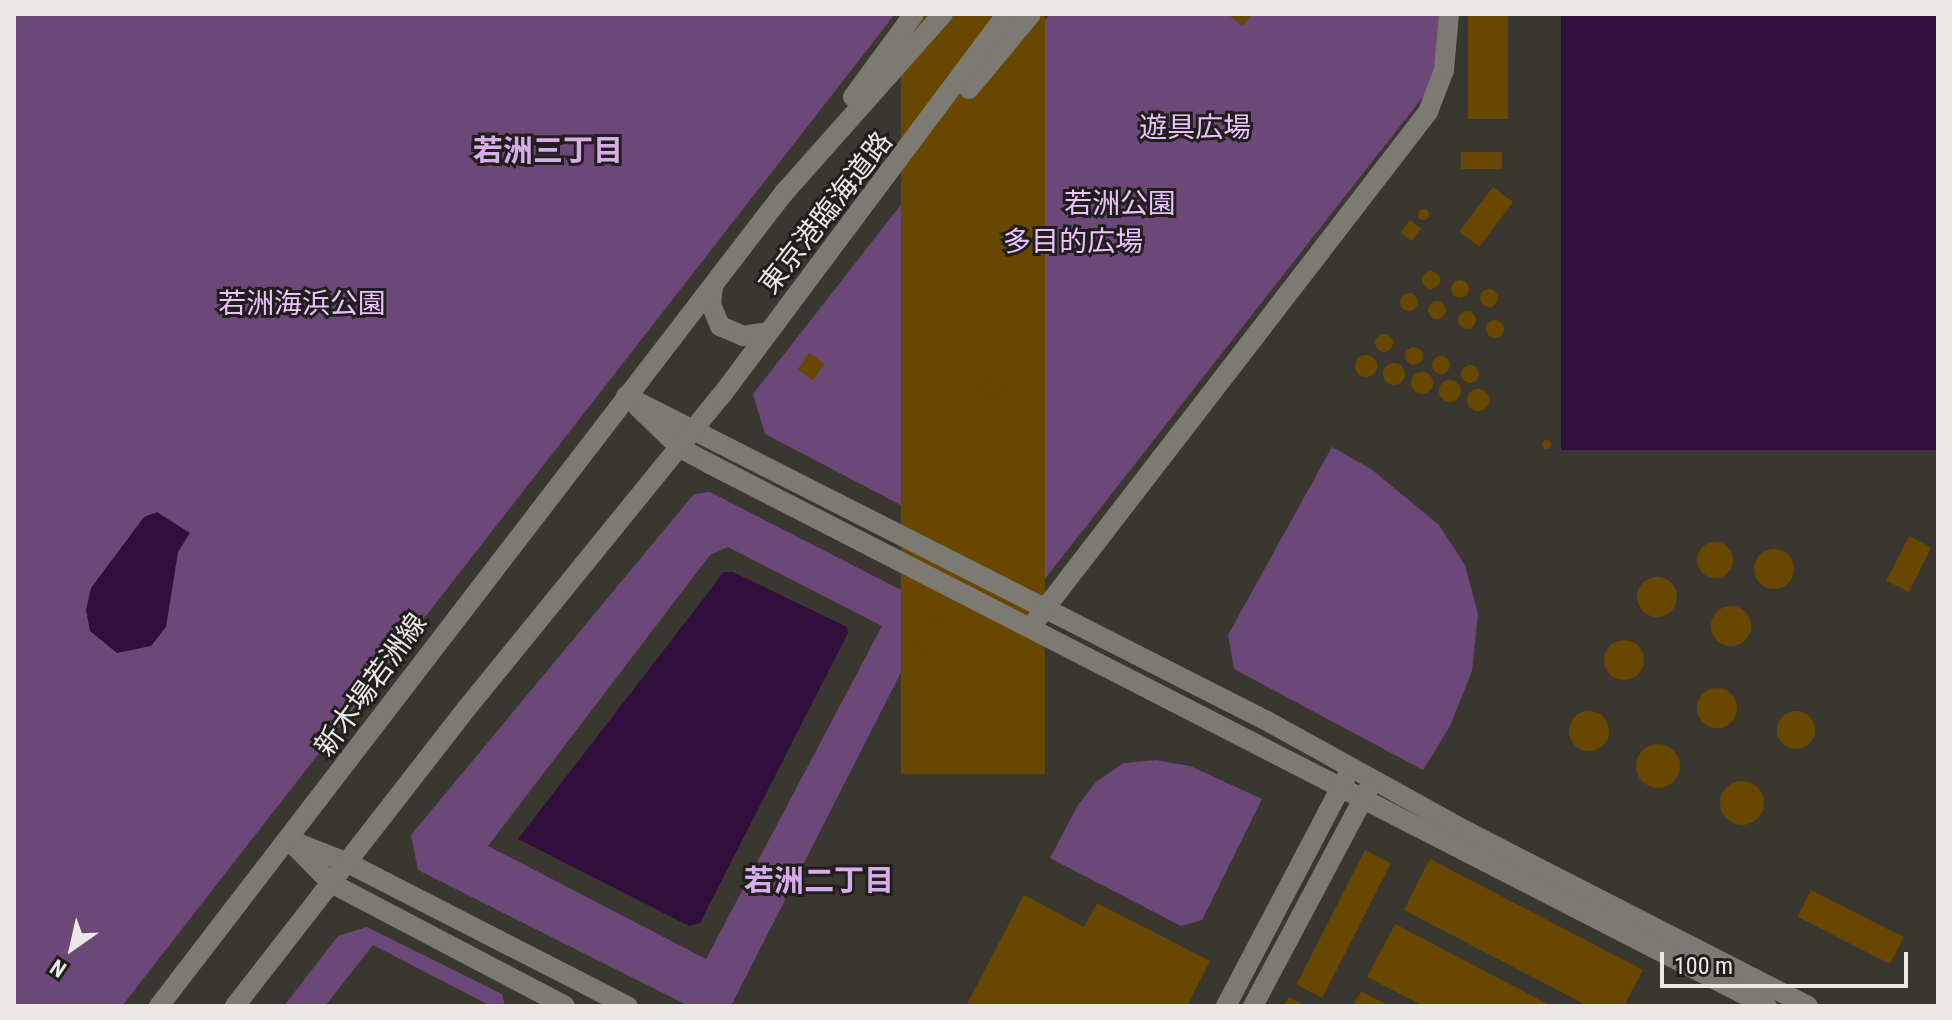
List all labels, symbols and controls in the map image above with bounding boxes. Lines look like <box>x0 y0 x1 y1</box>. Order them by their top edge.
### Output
park label: 遊具広場 <box>1139 111 1251 145</box>
street label: 東京港臨海道路 <box>752 125 900 301</box>
district label: 若洲三丁目 <box>473 133 623 169</box>
park label: 若洲公園 <box>1064 187 1176 221</box>
park label: 多目的広場 <box>1003 225 1143 259</box>
park label: 若洲海浜公園 <box>218 287 386 321</box>
street label: 新木場若洲線 <box>308 607 434 763</box>
district label: 若洲二丁目 <box>744 863 894 899</box>
north arrow <box>32 908 112 988</box>
scale bar <box>1664 936 1912 986</box>
text: 100 m <box>1674 952 1733 980</box>
text: N <box>46 954 71 982</box>

